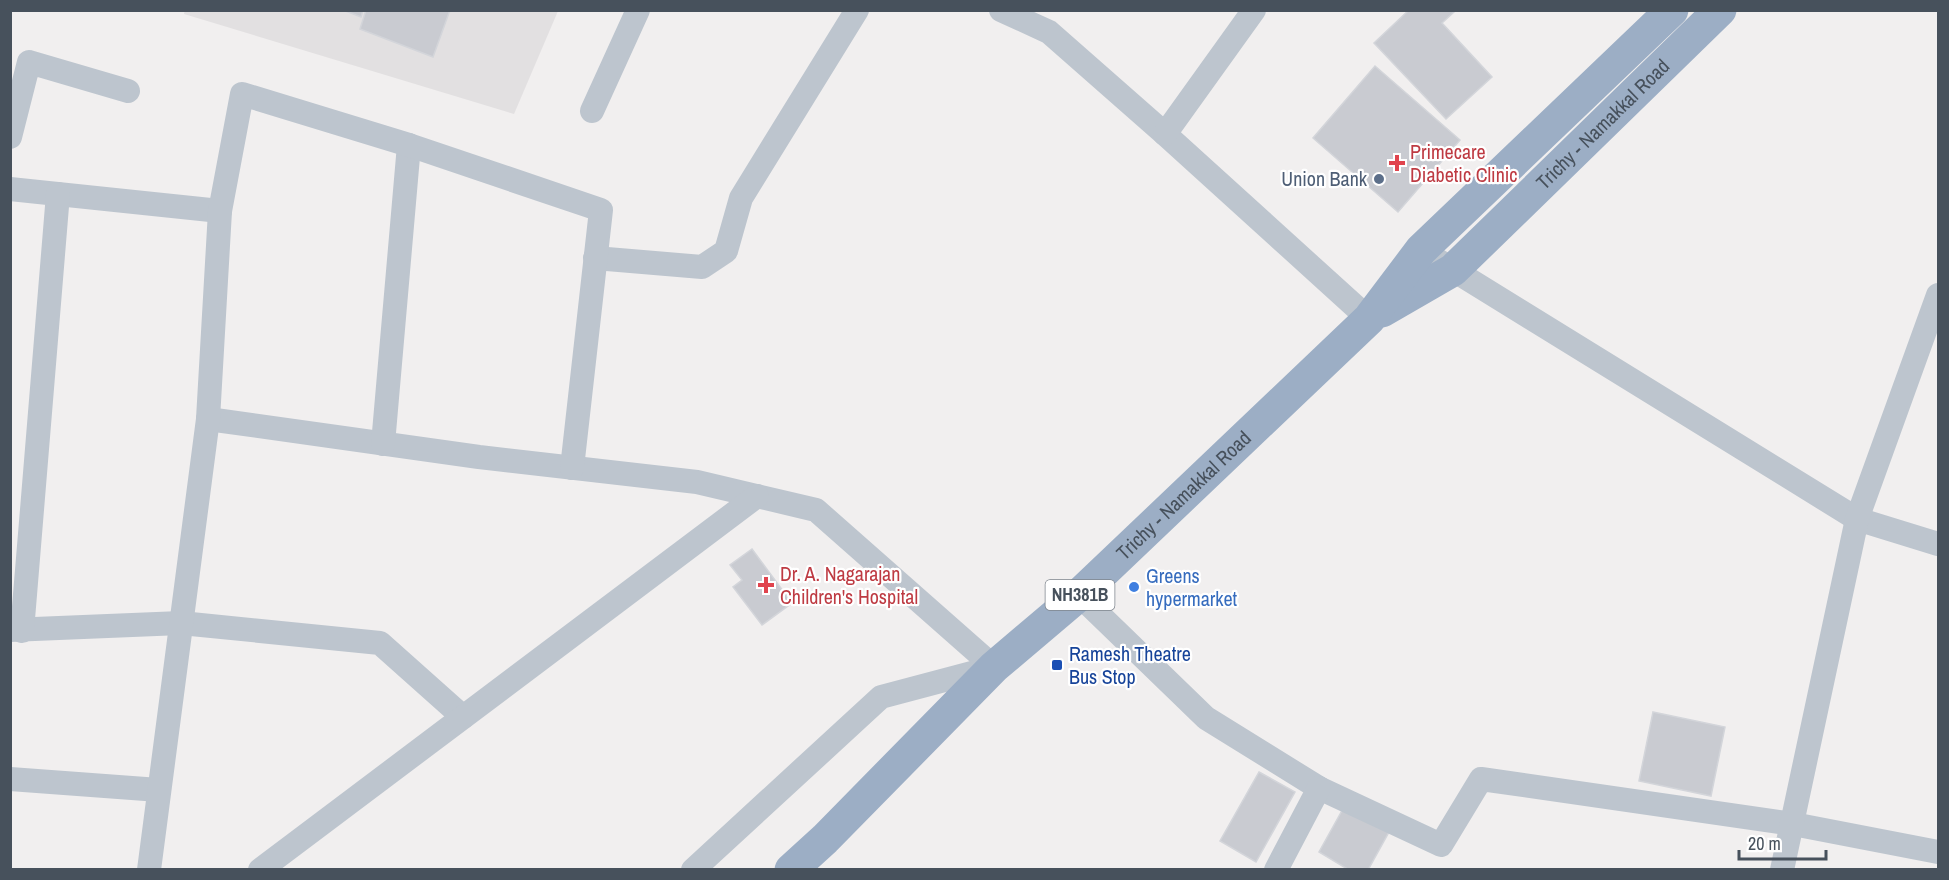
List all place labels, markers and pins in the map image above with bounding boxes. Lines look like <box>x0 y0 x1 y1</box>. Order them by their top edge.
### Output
place label: Primecare Diabetic Clinic <box>1410 138 1518 188</box>
marker: Primecare Diabetic Clinic <box>1388 154 1406 172</box>
place label: Union Bank <box>1281 165 1368 192</box>
marker: Union Bank <box>1372 172 1386 186</box>
place label: Dr. A. Nagarajan Children's Hospital <box>780 560 918 610</box>
place label: Greens hypermarket <box>1146 562 1238 612</box>
marker: Dr. A. Nagarajan Children's Hospital <box>757 576 775 594</box>
marker: Greens hypermarket <box>1127 580 1141 594</box>
place label: Ramesh Theatre Bus Stop <box>1069 640 1191 690</box>
marker: Ramesh Theatre Bus Stop <box>1050 658 1064 672</box>

